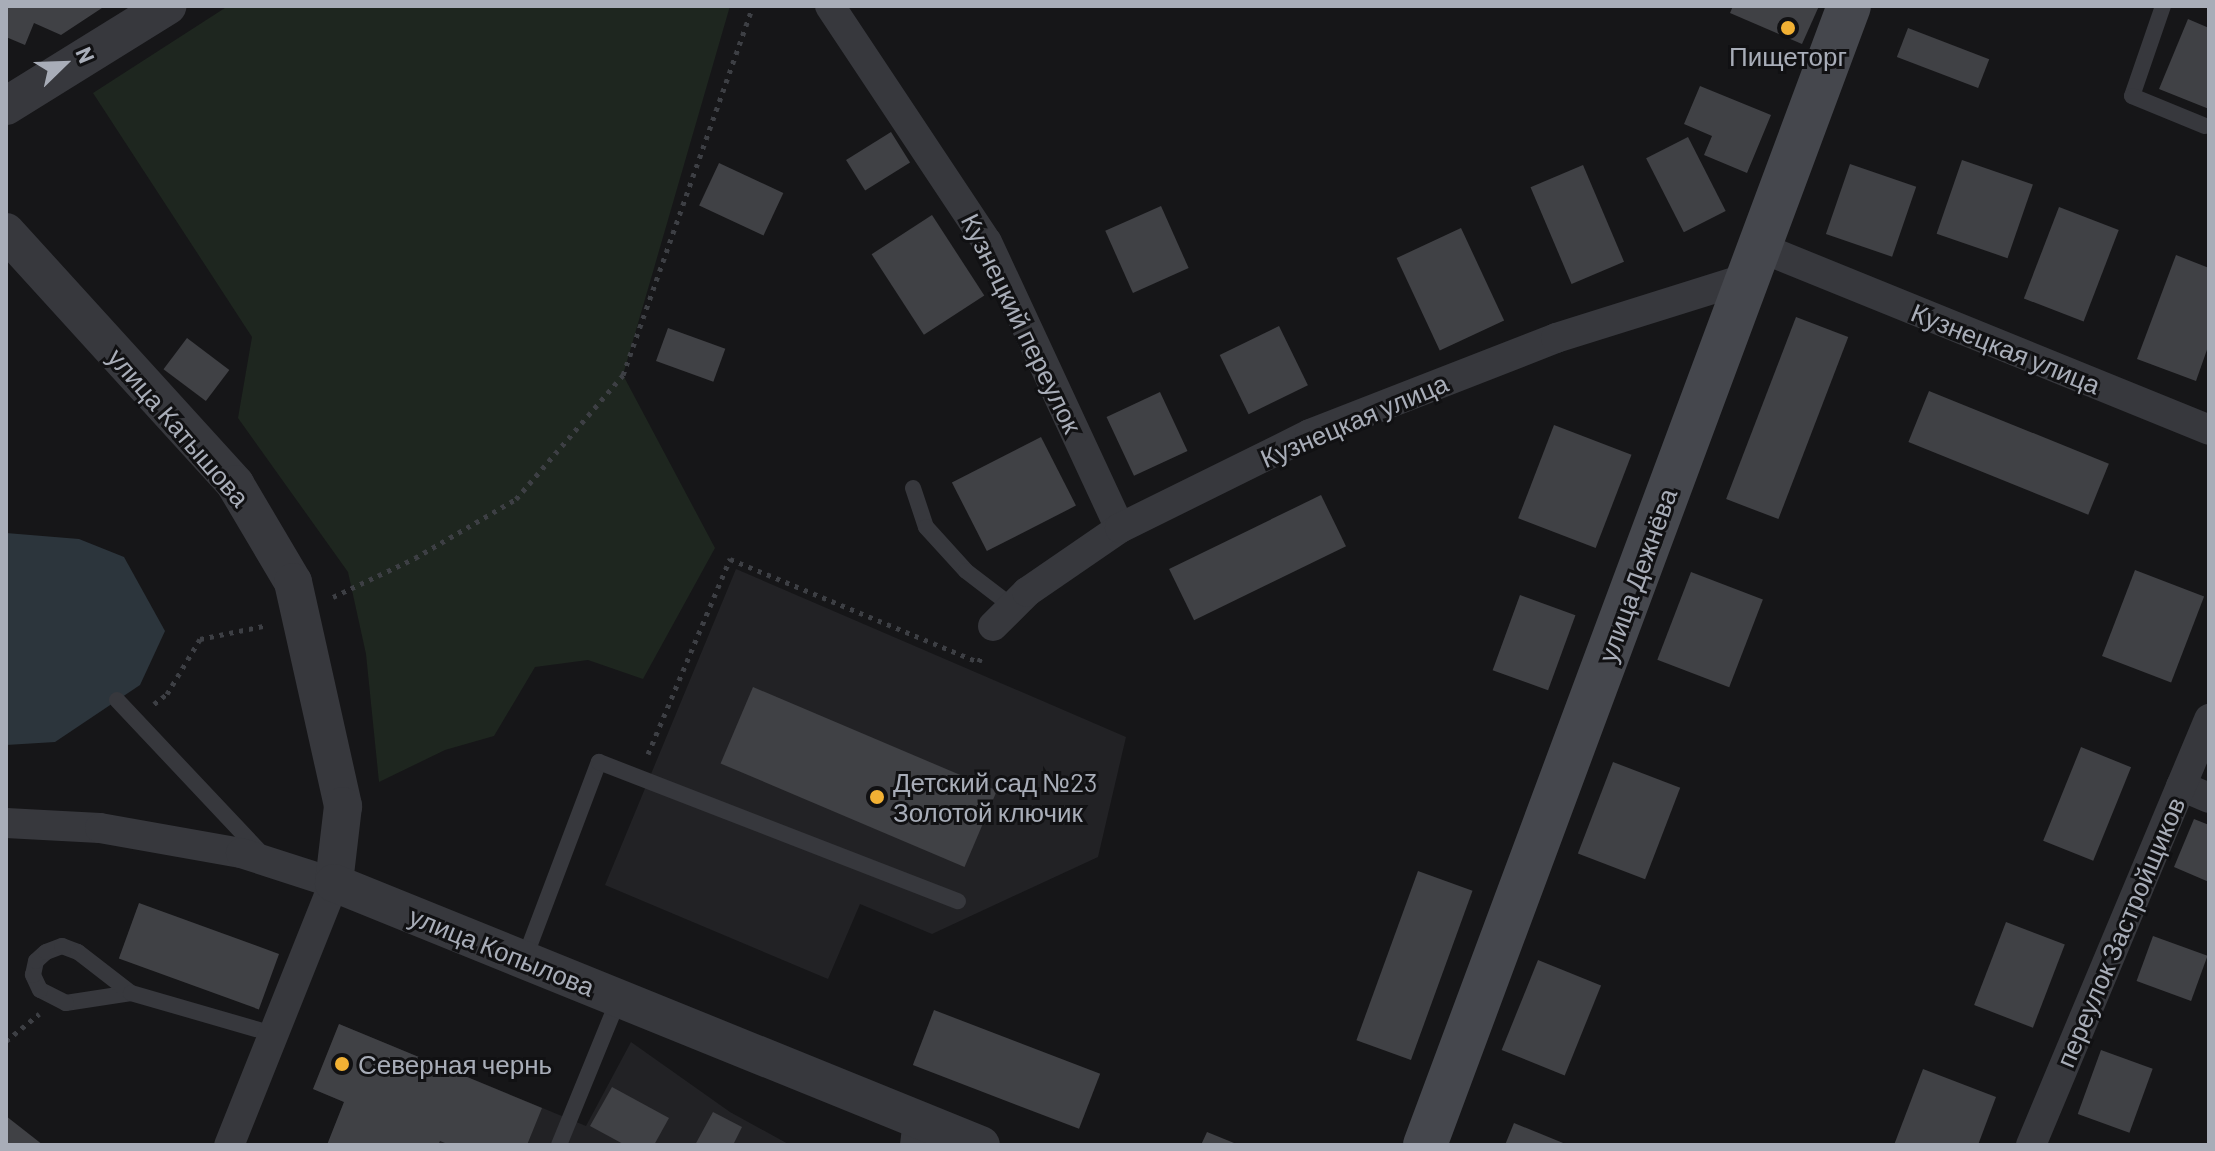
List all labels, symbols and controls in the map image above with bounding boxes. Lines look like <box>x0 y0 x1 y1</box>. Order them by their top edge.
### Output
marker: Пищеторг <box>1779 19 1797 37</box>
north arrow <box>24 24 104 104</box>
place label: Пищеторг <box>1729 40 1847 72</box>
text: N <box>71 43 101 66</box>
street label: Кузнецкий переулок <box>955 208 1089 438</box>
street label: Кузнецкая улица <box>1907 296 2105 400</box>
street label: улица Катышова <box>102 341 256 513</box>
street label: Кузнецкая улица <box>1255 366 1453 474</box>
street label: улица Дежнёва <box>1591 484 1683 666</box>
place label: Детский сад №23 Золотой ключик <box>893 766 1097 828</box>
marker: Детский сад №23 Золотой ключик <box>868 788 886 806</box>
street label: переулок Застройщиков <box>2049 792 2191 1072</box>
street label: улица Копылова <box>405 900 599 1002</box>
place label: Северная чернь <box>358 1048 552 1080</box>
marker: Северная чернь <box>333 1055 351 1073</box>

